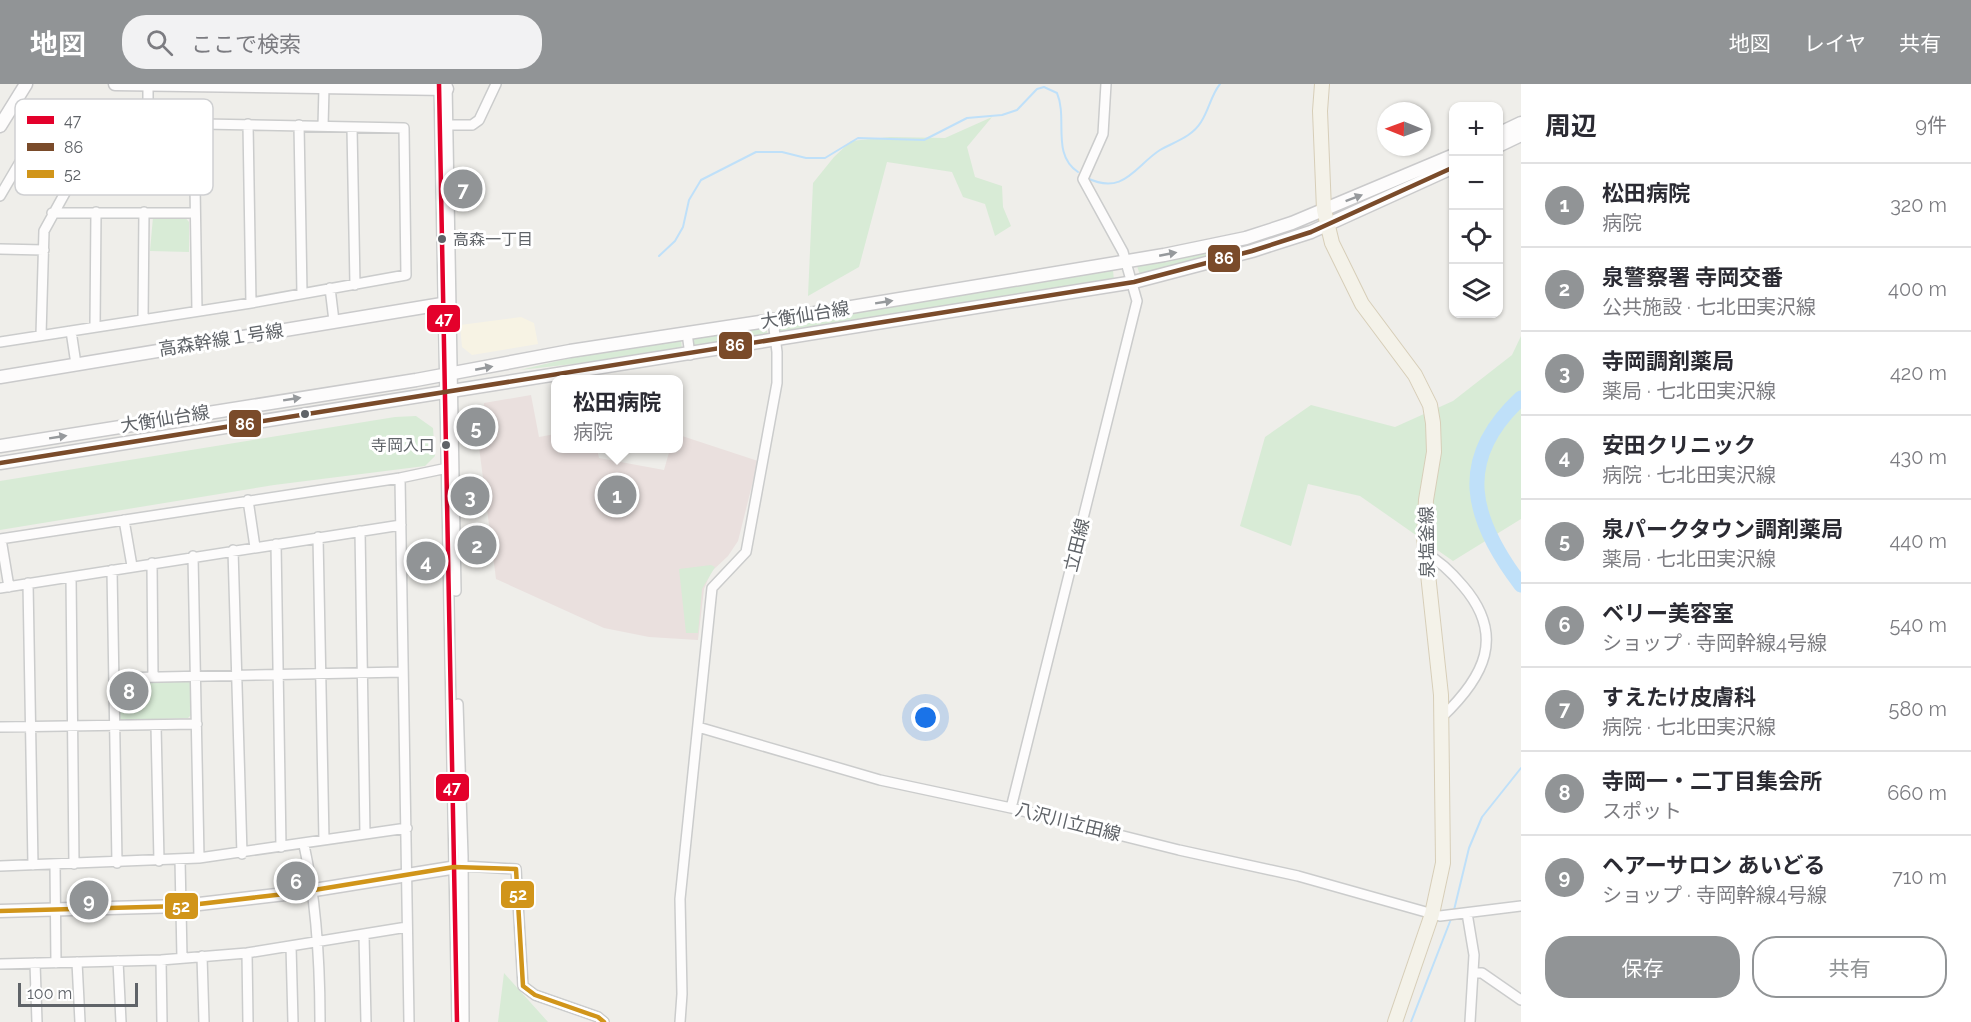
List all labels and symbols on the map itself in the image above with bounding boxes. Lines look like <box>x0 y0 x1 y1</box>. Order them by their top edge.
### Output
legend <box>15 99 213 195</box>
north arrow <box>1377 102 1431 156</box>
text: 47 <box>64 111 82 130</box>
text: 86 <box>64 138 83 157</box>
text: 52 <box>64 165 81 184</box>
pin: 7 <box>444 166 482 212</box>
one-way arrow <box>1345 193 1363 203</box>
place label: 高森一丁目 <box>453 230 533 249</box>
marker: 高森一丁目 <box>436 233 448 245</box>
line badge: 86 <box>1207 244 1241 273</box>
one-way arrow <box>1159 249 1178 258</box>
text: 86 <box>1214 249 1234 268</box>
street label: 大衡仙台線 <box>759 297 851 332</box>
one-way arrow <box>874 297 893 306</box>
line badge: 47 <box>426 304 461 333</box>
text: 47 <box>435 309 453 328</box>
street label: 高森幹線１号線 <box>157 319 285 360</box>
line badge: 86 <box>718 331 753 360</box>
text: 86 <box>725 336 745 355</box>
one-way arrow <box>475 363 494 372</box>
one-way arrow <box>282 395 301 404</box>
street label: 大衡仙台線 <box>119 401 211 436</box>
pin: 5 <box>456 404 496 450</box>
unlabelled marker <box>299 408 311 420</box>
line badge: 86 <box>228 409 262 438</box>
text: 86 <box>235 415 255 434</box>
one-way arrow <box>48 432 67 441</box>
place label: 寺岡入口 <box>371 436 435 455</box>
marker: 寺岡入口 <box>440 439 452 451</box>
pin: 1 <box>598 472 636 518</box>
pin: 3 <box>450 474 490 518</box>
street label: 泉塩釜線 <box>1415 506 1438 578</box>
street label: 立田線 <box>1060 516 1093 574</box>
pin: 2 <box>458 522 496 568</box>
pin: 4 <box>406 538 446 584</box>
pin: 8 <box>110 668 148 714</box>
your location <box>911 703 940 732</box>
line badge: 47 <box>435 773 470 802</box>
text: 47 <box>443 778 461 797</box>
street label: 八沢川立田線 <box>1013 798 1123 845</box>
pin: 6 <box>276 858 316 904</box>
pin: 9 <box>70 878 109 922</box>
line badge: 52 <box>500 880 535 909</box>
text: 52 <box>509 885 527 904</box>
line badge: 52 <box>164 892 199 920</box>
text: 52 <box>172 897 190 916</box>
scale bar <box>18 980 138 1008</box>

